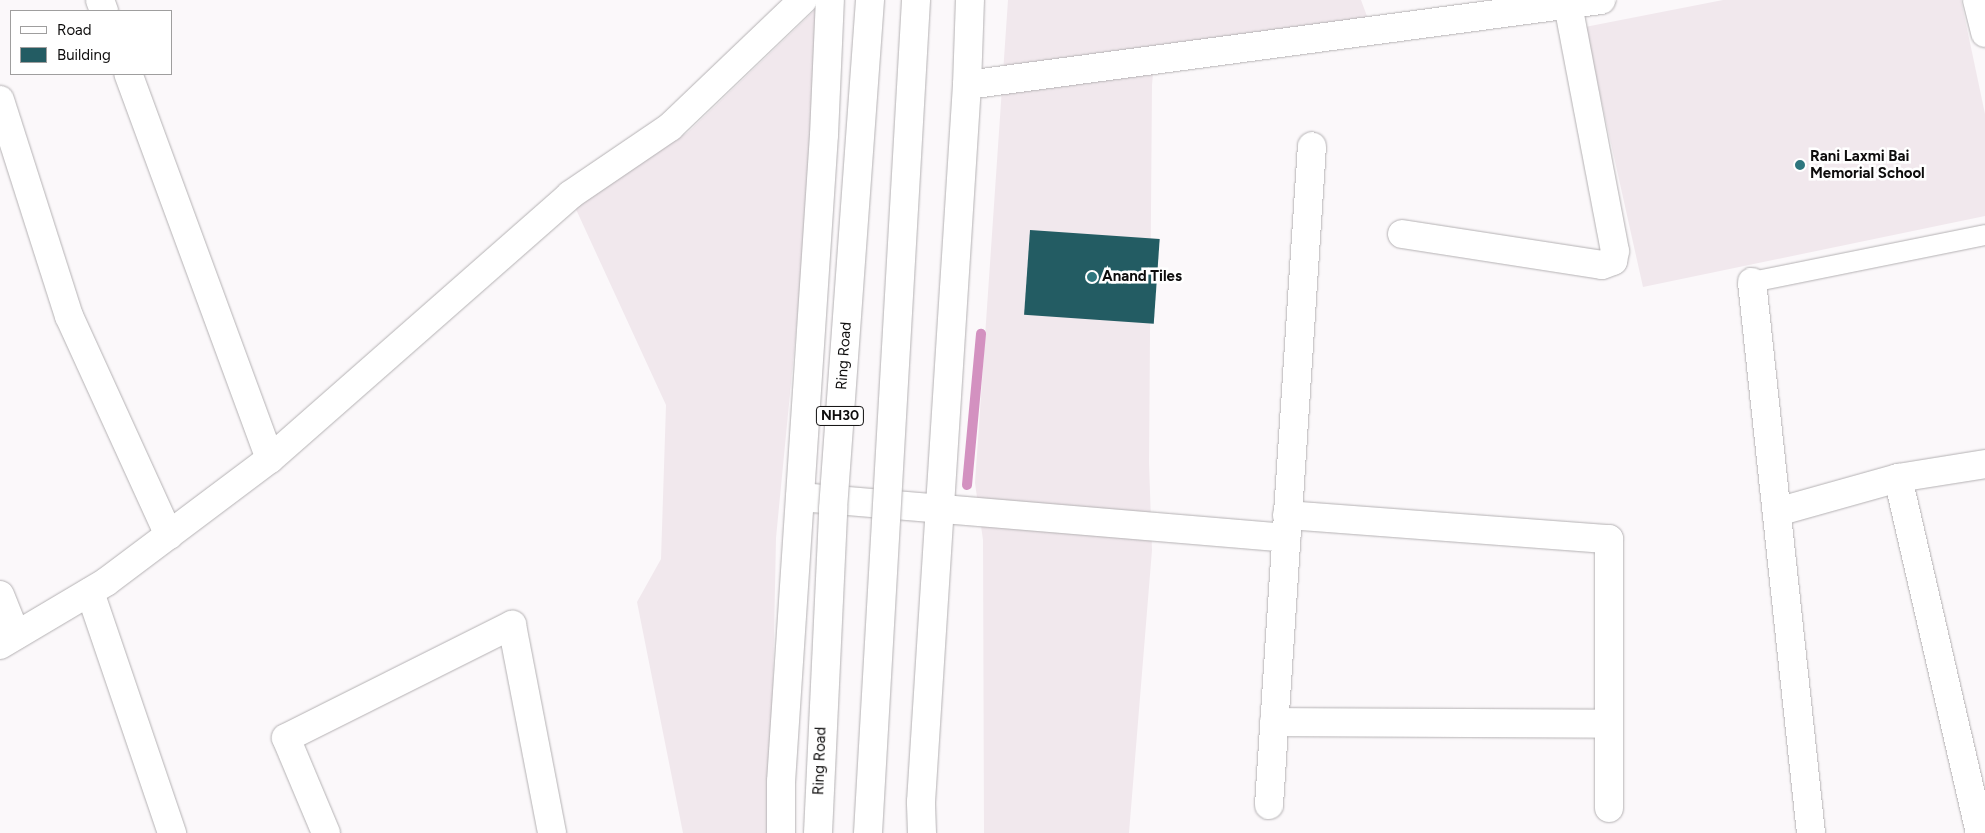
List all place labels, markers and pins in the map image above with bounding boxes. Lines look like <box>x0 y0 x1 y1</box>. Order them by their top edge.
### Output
place label: Rani Laxmi Bai Memorial School <box>1810 147 1925 182</box>
marker: Rani Laxmi Bai Memorial School <box>1794 159 1806 171</box>
place label: Anand Tiles <box>1102 268 1182 286</box>
marker: Anand Tiles <box>1086 271 1098 283</box>

